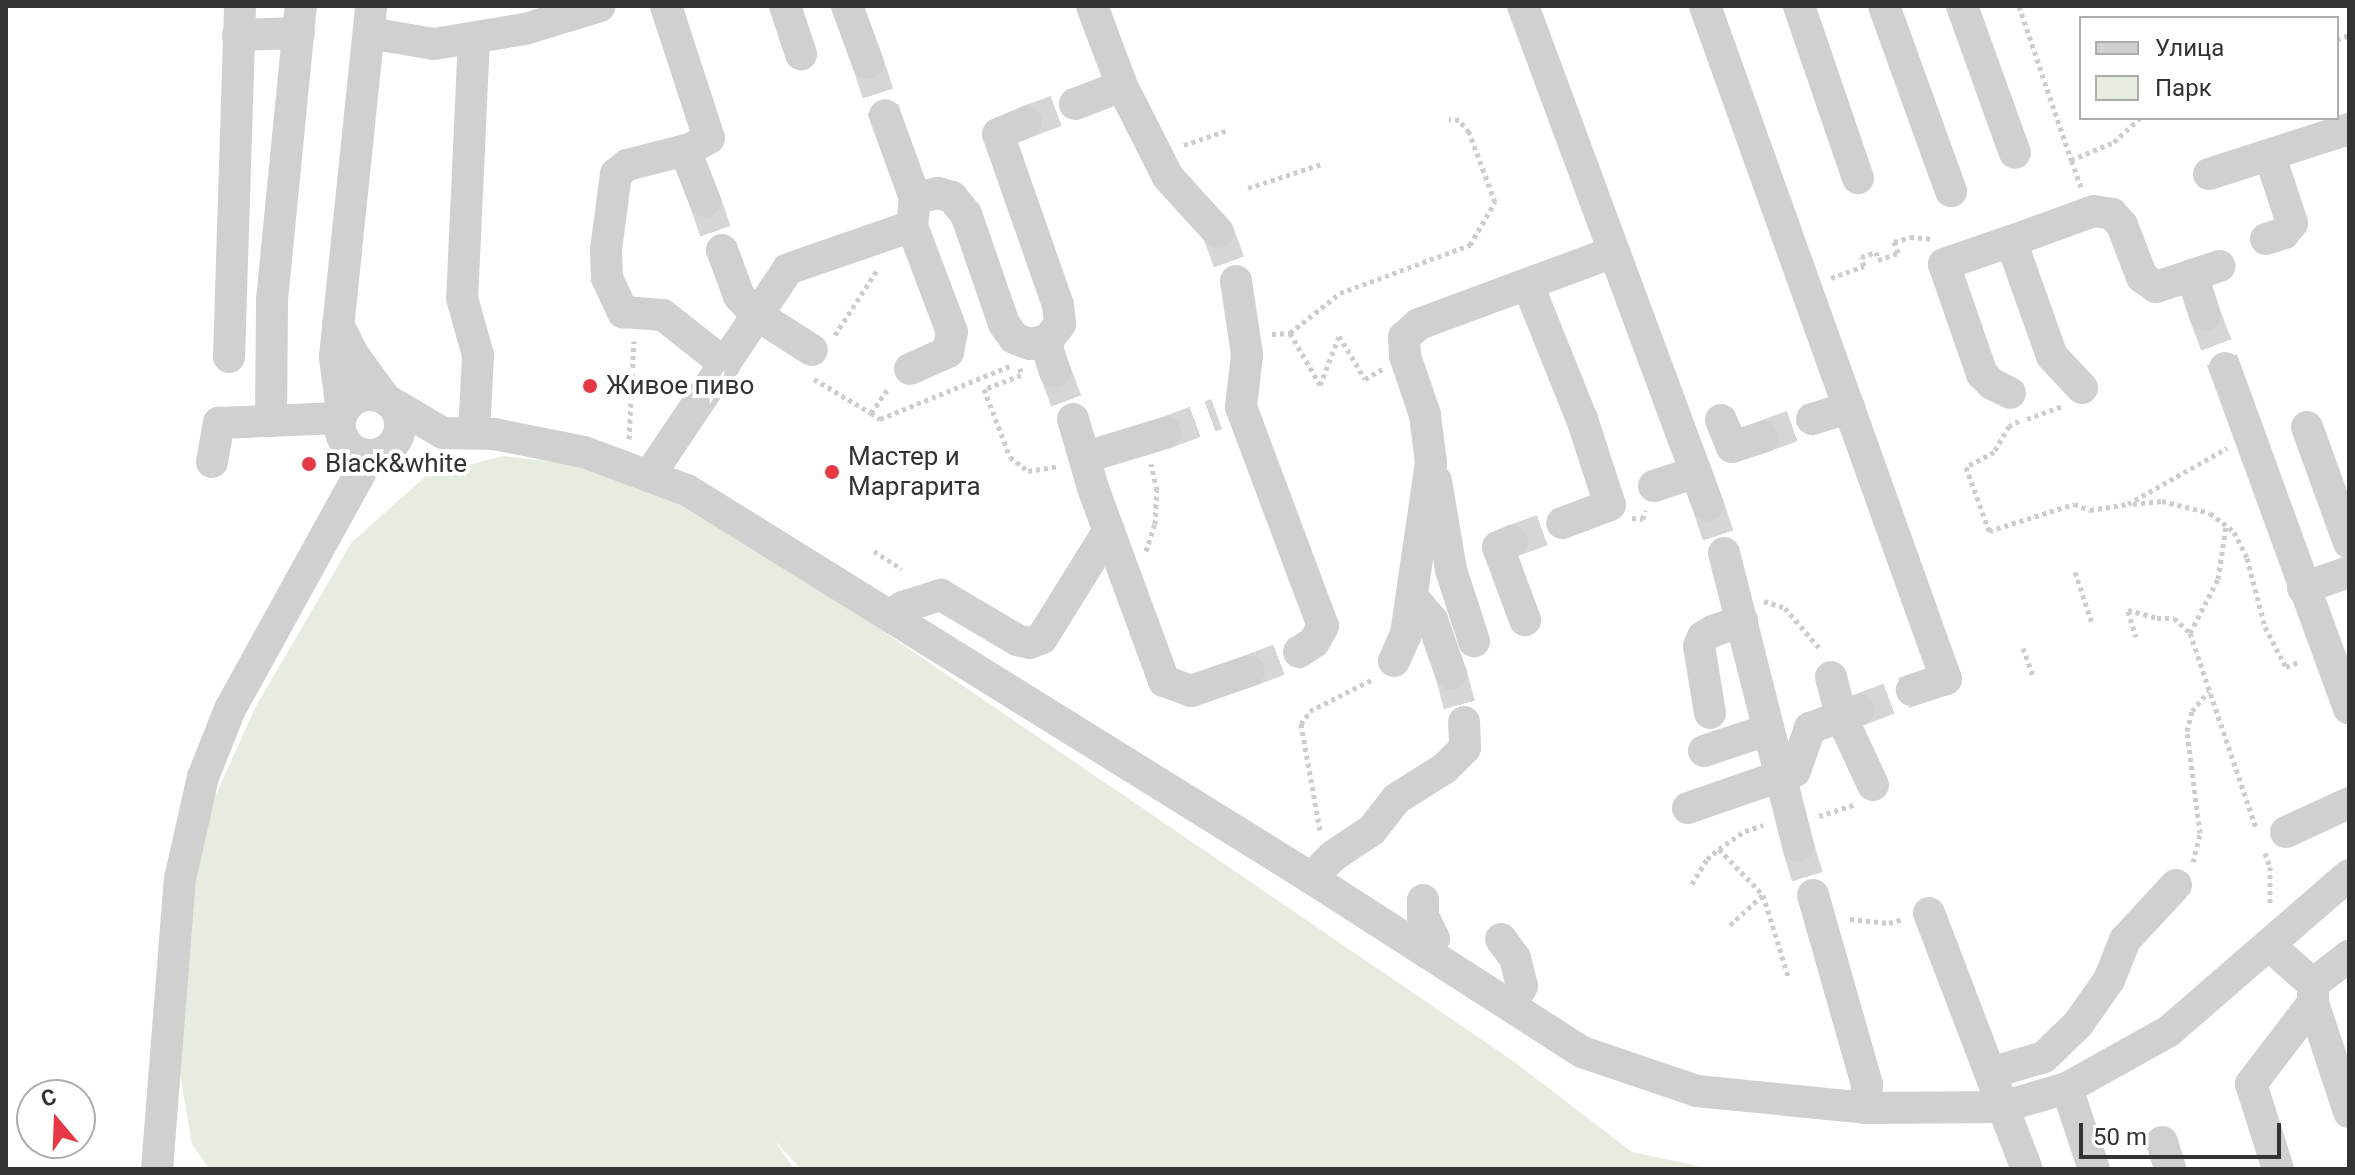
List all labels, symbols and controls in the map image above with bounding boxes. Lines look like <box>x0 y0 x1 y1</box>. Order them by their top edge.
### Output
legend <box>2079 16 2339 120</box>
text: Улица <box>2155 34 2224 62</box>
text: Парк <box>2155 74 2212 102</box>
place label: Живое пиво <box>606 370 754 402</box>
marker: Живое пиво <box>581 377 599 395</box>
place label: Мастер и Маргарита <box>848 441 981 502</box>
place label: Black&white <box>325 448 467 480</box>
marker: Black&white <box>300 455 318 473</box>
marker: Мастер и Маргарита <box>823 463 841 481</box>
north arrow <box>16 1079 96 1159</box>
text: С <box>38 1084 60 1112</box>
scale bar <box>2083 1107 2285 1157</box>
text: 50 m <box>2093 1123 2147 1151</box>

